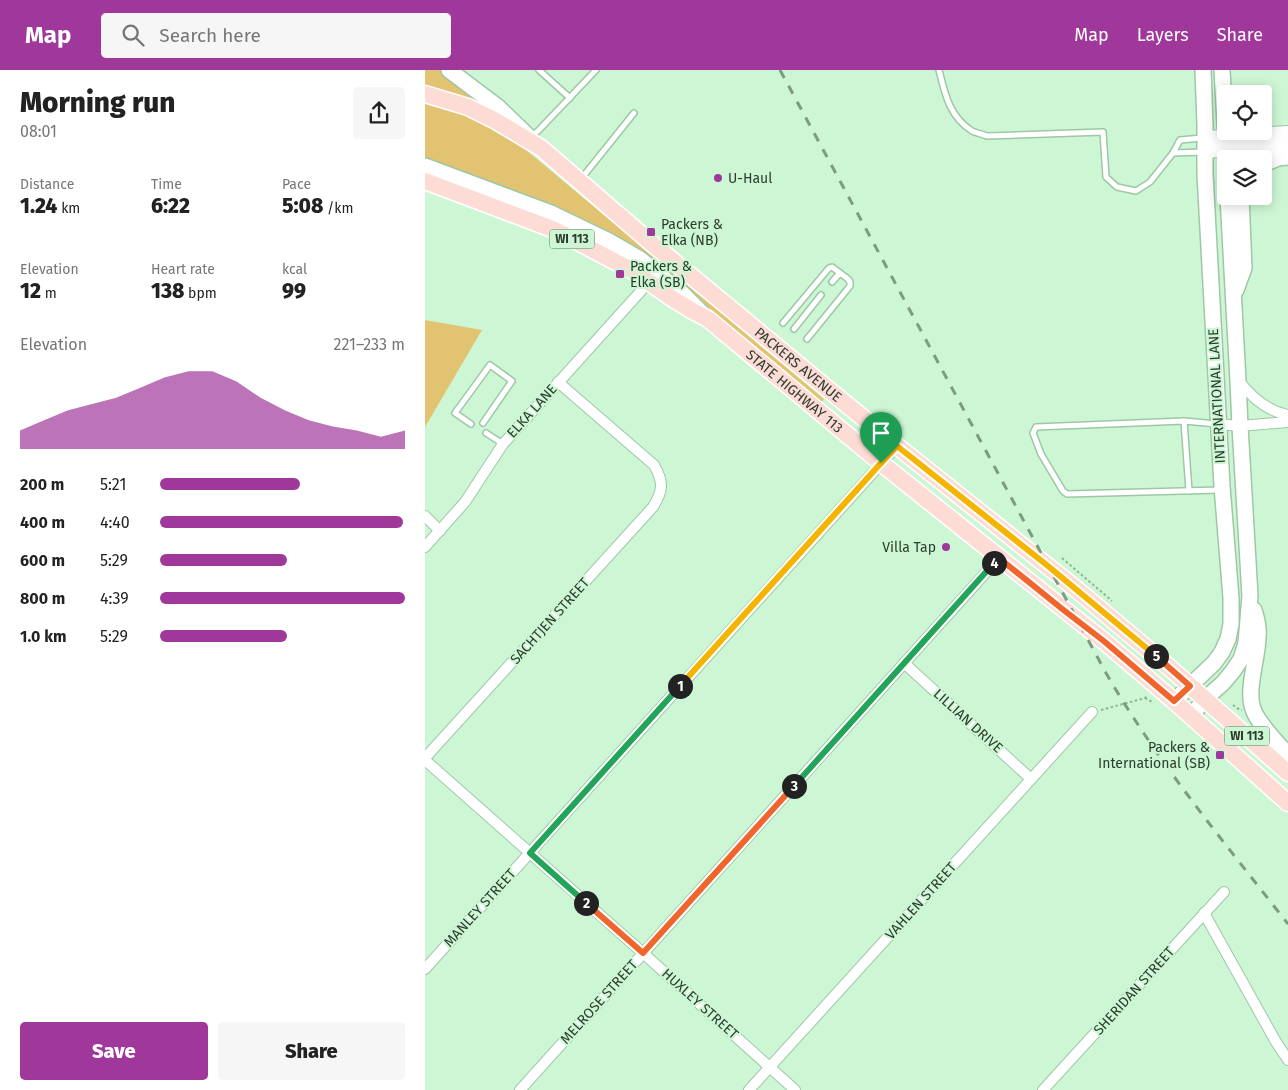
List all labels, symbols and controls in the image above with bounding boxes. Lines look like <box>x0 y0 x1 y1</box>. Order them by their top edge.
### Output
search box <box>101 13 451 58</box>
text: Map <box>25 21 71 49</box>
icon: search <box>119 21 147 49</box>
text: Search here <box>159 24 261 47</box>
text: Map <box>1074 24 1109 46</box>
text: Layers <box>1137 24 1189 46</box>
text: Share <box>1217 24 1263 46</box>
map controls <box>1217 85 1272 205</box>
button: locate <box>1217 85 1272 140</box>
text: Morning run <box>20 86 175 119</box>
button: share <box>353 87 405 139</box>
text: 08:01 <box>20 122 57 141</box>
button: layers <box>1217 150 1272 205</box>
place label: U-Haul <box>728 170 772 187</box>
marker: U-Haul <box>712 172 724 184</box>
text: Distance <box>20 176 74 193</box>
text: Time <box>151 176 182 193</box>
text: Pace <box>282 176 311 193</box>
text: 1.24 <box>20 193 57 219</box>
text: 6:22 <box>151 193 190 219</box>
text: 5:08 <box>282 193 323 219</box>
text: km <box>57 200 80 217</box>
text: /km <box>323 200 354 217</box>
place label: Packers & Elka (NB) <box>661 216 723 249</box>
marker: Packers & Elka (NB) <box>645 226 657 238</box>
road number: WI 113 <box>549 230 595 248</box>
place label: Packers & Elka (SB) <box>630 258 692 291</box>
text: Elevation <box>20 261 79 278</box>
text: Heart rate <box>151 261 215 278</box>
text: kcal <box>282 261 307 278</box>
marker: Packers & Elka (SB) <box>614 268 626 280</box>
text: 12 <box>20 278 41 304</box>
text: 138 <box>151 278 184 304</box>
text: 99 <box>282 278 306 304</box>
text: m <box>41 285 57 302</box>
text: bpm <box>184 285 217 302</box>
street label: PACKERS AVENUE <box>751 324 845 405</box>
street label: INTERNATIONAL LANE <box>1205 328 1229 464</box>
text: Elevation <box>20 335 87 354</box>
text: 221–233 m <box>334 335 405 354</box>
street label: STATE HIGHWAY 113 <box>743 346 847 436</box>
street label: ELKA LANE <box>503 381 561 441</box>
pin <box>860 412 902 463</box>
icon: arrive <box>867 419 895 447</box>
text: 200 m <box>20 475 64 494</box>
text: 5:21 <box>100 475 126 494</box>
text: 400 m <box>20 513 65 532</box>
text: 4:40 <box>100 513 130 532</box>
place label: Villa Tap <box>882 539 936 556</box>
marker: Villa Tap <box>940 541 952 553</box>
pin: 4 <box>981 550 1007 576</box>
text: 600 m <box>20 551 65 570</box>
text: 5:29 <box>100 551 128 570</box>
text: 4 <box>991 555 998 572</box>
street label: SACHTJEN STREET <box>507 574 594 668</box>
text: 800 m <box>20 589 65 608</box>
text: 4:39 <box>100 589 129 608</box>
text: 1.0 km <box>20 627 67 646</box>
text: 5:29 <box>100 627 128 646</box>
pin: 5 <box>1143 644 1169 668</box>
text: 5 <box>1153 648 1160 665</box>
pin: 1 <box>667 674 693 698</box>
text: 1 <box>677 678 684 695</box>
street label: LILLIAN DRIVE <box>930 685 1006 757</box>
road number: WI 113 <box>1225 726 1269 746</box>
place label: Packers & International (SB) <box>1098 739 1210 772</box>
marker: Packers & International (SB) <box>1214 749 1226 761</box>
pin: 3 <box>781 774 807 798</box>
text: 3 <box>791 778 798 795</box>
street label: VAHLEN STREET <box>882 858 961 943</box>
street label: MANLEY STREET <box>440 865 520 951</box>
pin: 2 <box>573 890 599 916</box>
text: 2 <box>583 895 590 912</box>
street label: SHERIDAN STREET <box>1090 943 1179 1039</box>
street label: MELROSE STREET <box>557 956 642 1048</box>
street label: HUXLEY STREET <box>658 965 742 1043</box>
button: Save <box>20 1022 208 1080</box>
button: Share <box>218 1022 405 1080</box>

